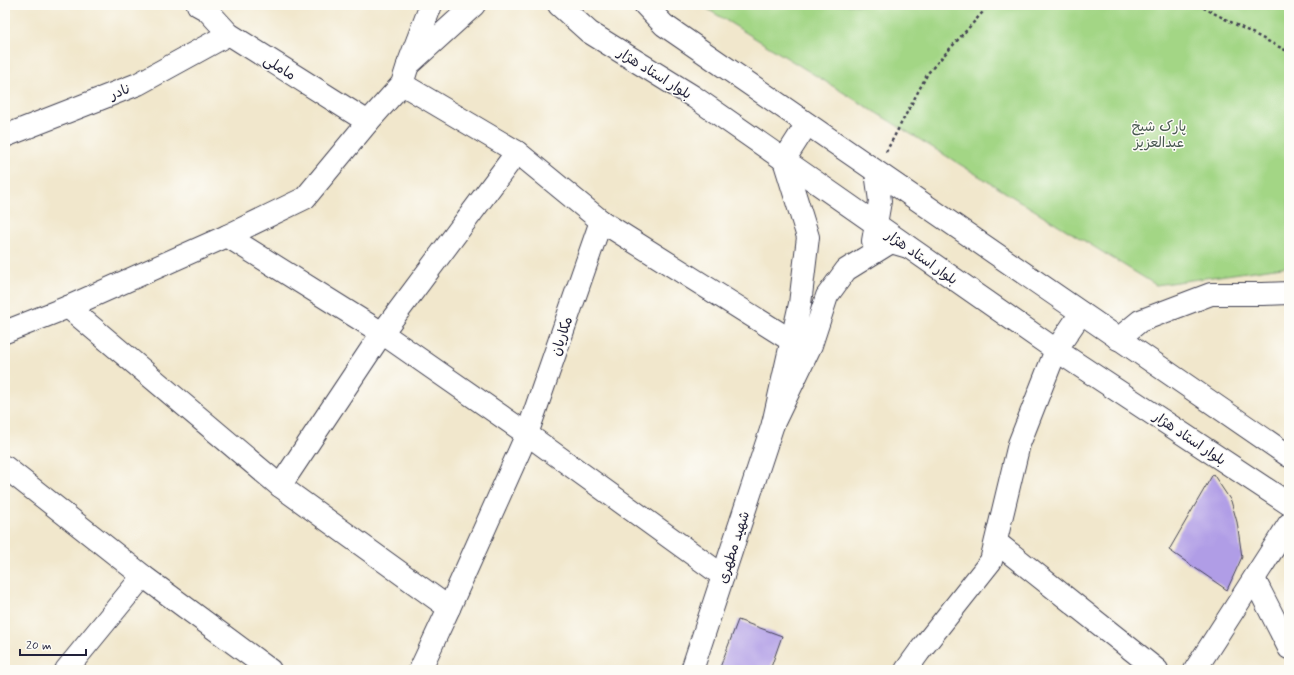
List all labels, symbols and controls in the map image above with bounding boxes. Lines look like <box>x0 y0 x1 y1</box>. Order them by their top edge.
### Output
street label: بلوار استاد هژار <box>613 43 695 104</box>
street label: ماملی <box>260 51 299 85</box>
street label: نادر <box>106 80 133 104</box>
park label: پارک شیخ عبدالعزیز <box>1132 118 1186 152</box>
street label: بلوار استاد هژار <box>881 226 961 289</box>
street label: مکاریان <box>547 314 577 358</box>
street label: بلوار استاد هژار <box>1149 407 1229 470</box>
street label: شهید مطهری <box>714 509 754 586</box>
scale bar <box>20 631 86 657</box>
text: 20 m <box>26 638 52 654</box>

